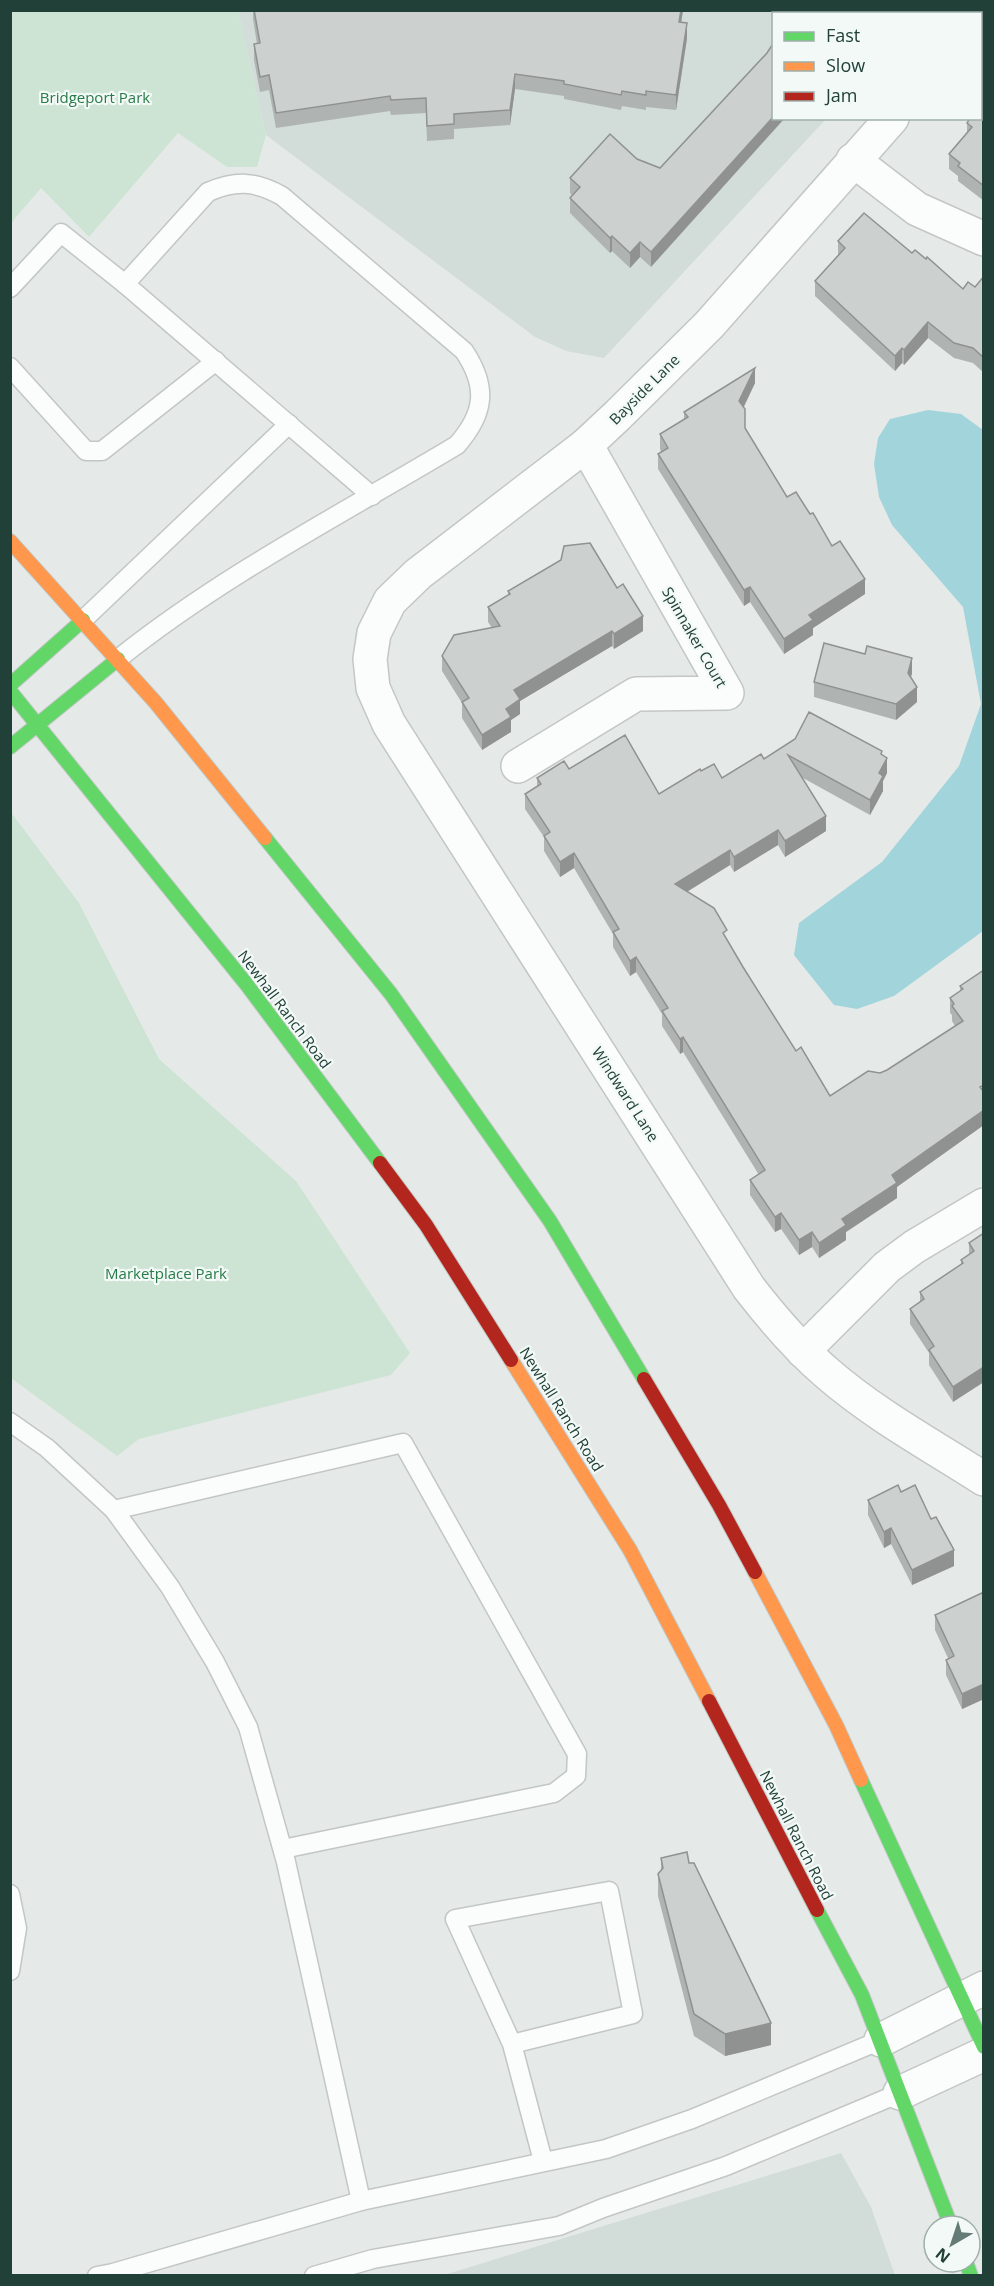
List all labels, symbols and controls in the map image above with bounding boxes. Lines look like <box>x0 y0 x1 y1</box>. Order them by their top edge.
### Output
legend <box>772 12 982 120</box>
text: Fast <box>826 23 860 47</box>
text: Slow <box>826 53 865 77</box>
text: Jam <box>824 83 858 107</box>
park label: Bridgeport Park <box>40 87 150 107</box>
street label: Bayside Lane <box>604 349 684 429</box>
street label: Spinnaker Court <box>658 583 732 691</box>
street label: Newhall Ranch Road <box>234 946 336 1072</box>
street label: Windward Lane <box>588 1043 664 1145</box>
park label: Marketplace Park <box>105 1263 227 1283</box>
street label: Newhall Ranch Road <box>516 1343 608 1475</box>
street label: Newhall Ranch Road <box>756 1767 838 1903</box>
north arrow <box>922 2214 982 2274</box>
text: N <box>931 2243 955 2268</box>

